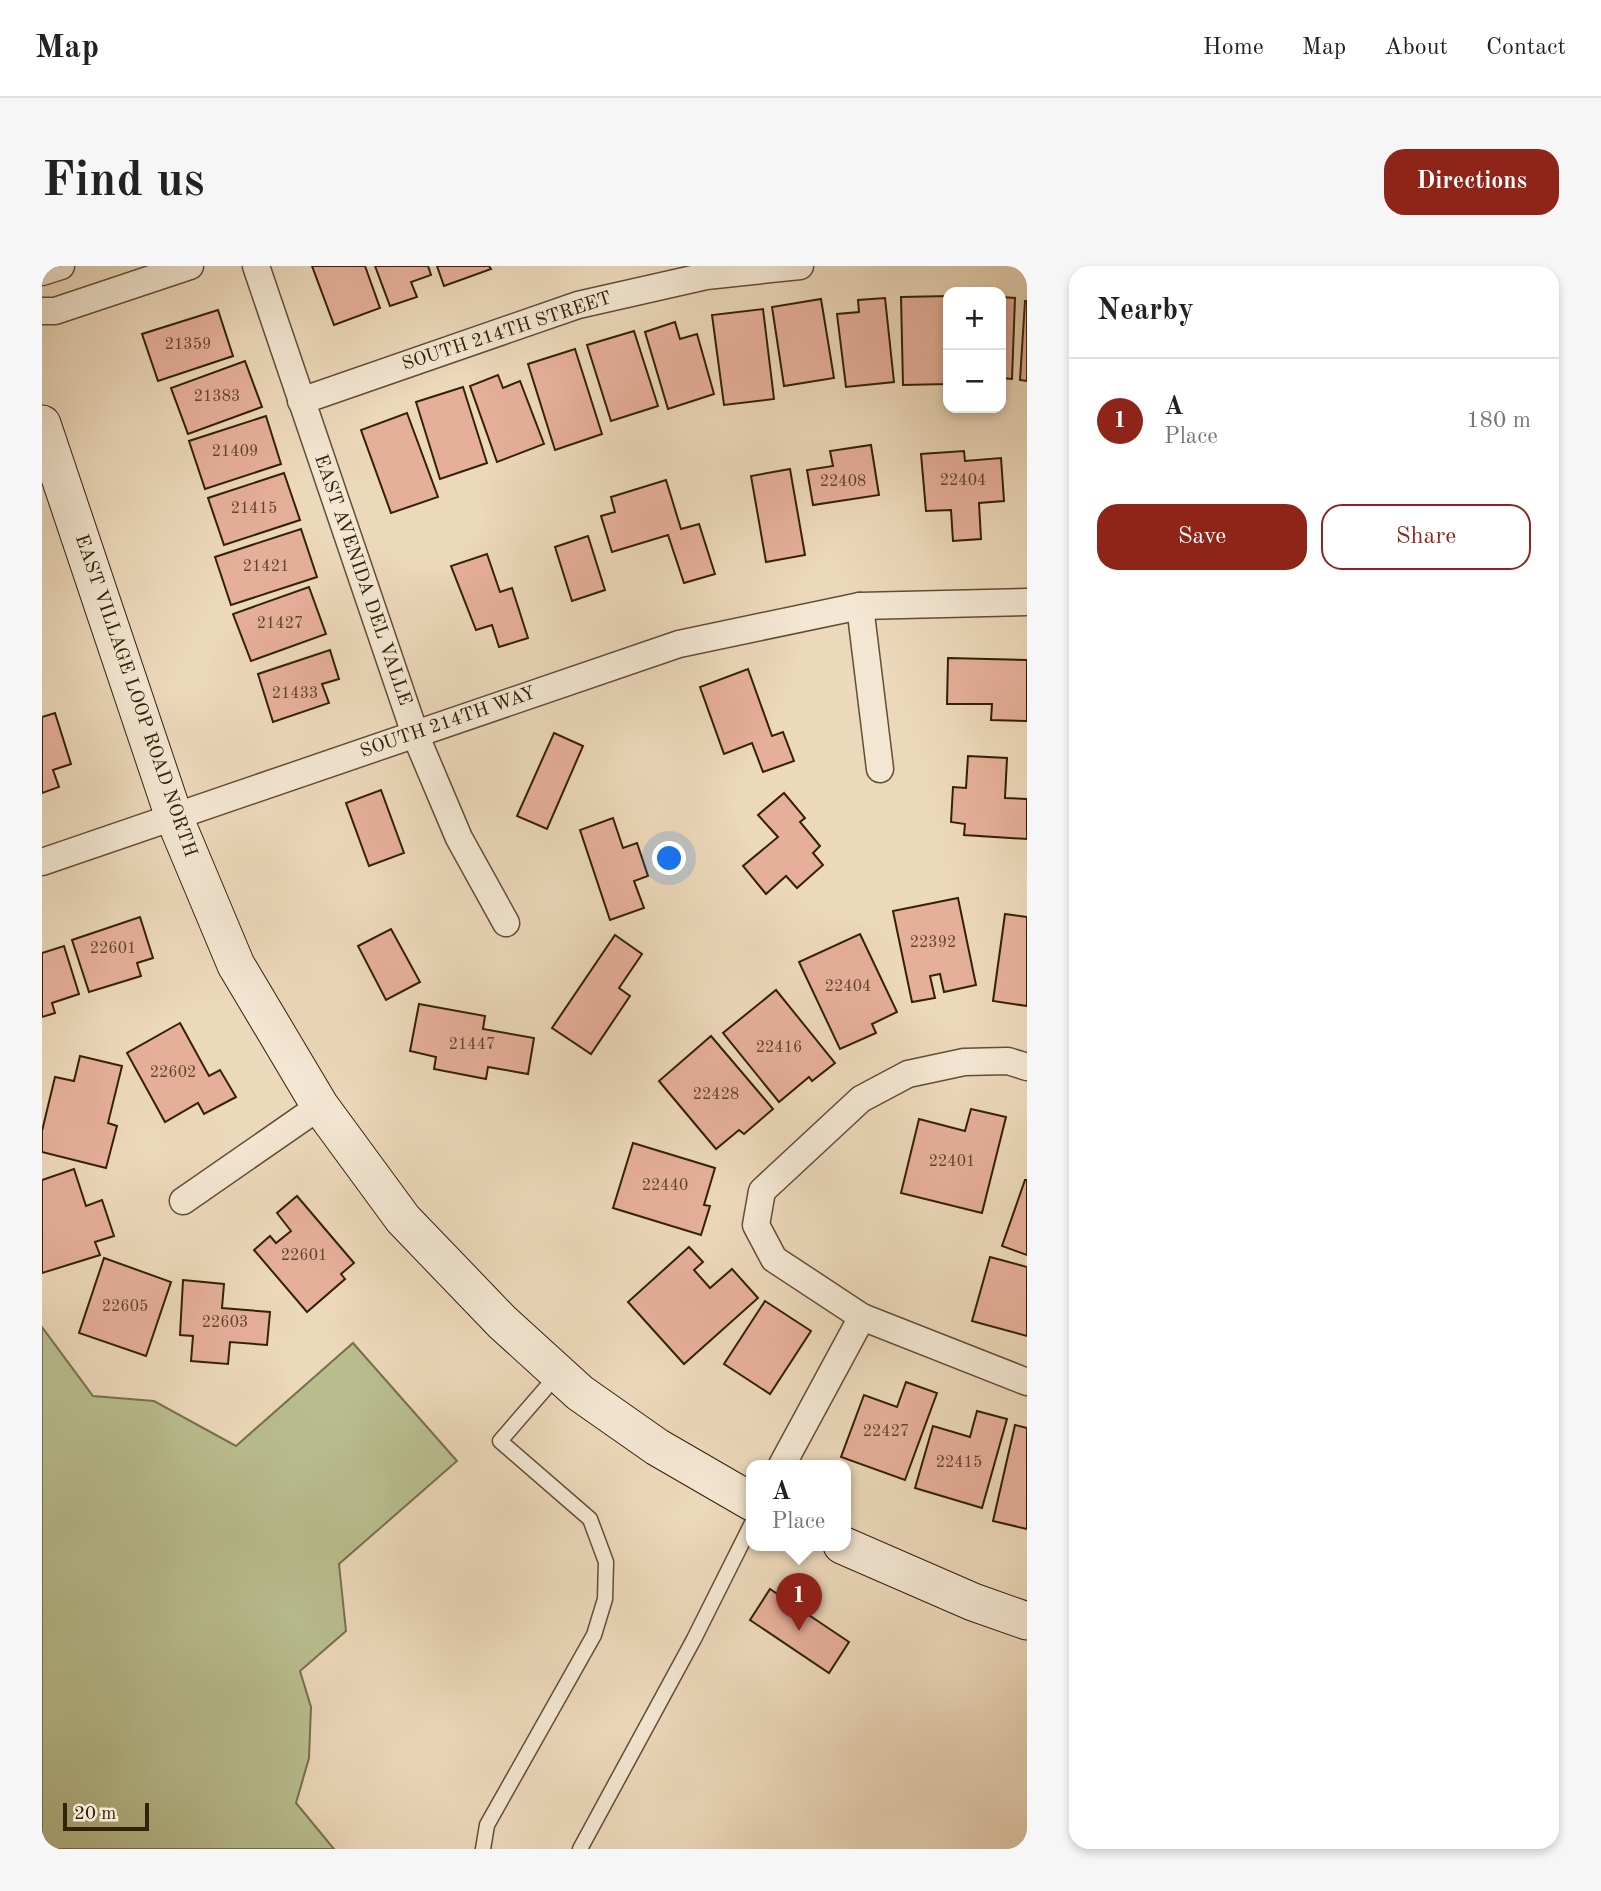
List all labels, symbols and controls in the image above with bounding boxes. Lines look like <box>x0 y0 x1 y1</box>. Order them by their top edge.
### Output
text: Map <box>35 32 99 65</box>
text: Home <box>1203 36 1264 60</box>
text: Map <box>1302 36 1346 60</box>
text: About <box>1384 36 1448 60</box>
text: Contact <box>1486 36 1566 60</box>
button: Directions <box>1384 149 1559 215</box>
text: Find us <box>42 158 205 207</box>
map controls <box>943 287 1006 413</box>
button: + <box>943 287 1006 350</box>
street label: SOUTH 214TH STREET <box>400 289 614 375</box>
text: Nearby <box>1097 296 1194 326</box>
house number: 21359 <box>165 337 211 353</box>
button: − <box>943 350 1006 413</box>
house number: 21383 <box>194 389 240 405</box>
text: A <box>1164 394 1184 420</box>
text: 1 <box>1113 409 1127 432</box>
text: 180 m <box>1466 409 1531 432</box>
text: Place <box>1164 425 1218 448</box>
house number: 21409 <box>212 444 258 460</box>
street label: EAST AVENIDA DEL VALLE <box>310 452 414 708</box>
house number: 22404 <box>940 473 986 489</box>
house number: 22408 <box>820 474 866 490</box>
house number: 21415 <box>231 501 277 517</box>
button: Save <box>1097 504 1307 570</box>
button: Share <box>1321 504 1531 570</box>
street label: EAST VILLAGE LOOP ROAD NORTH <box>71 532 199 860</box>
house number: 21421 <box>243 559 289 575</box>
house number: 21427 <box>257 616 303 632</box>
street label: SOUTH 214TH WAY <box>358 684 538 762</box>
house number: 21433 <box>272 686 318 702</box>
your location <box>652 841 686 875</box>
house number: 22392 <box>910 935 956 951</box>
house number: 22601 <box>90 941 136 957</box>
house number: 22404 <box>825 979 871 995</box>
house number: 21447 <box>449 1037 495 1053</box>
house number: 22416 <box>756 1040 802 1056</box>
house number: 22602 <box>150 1065 196 1081</box>
house number: 22428 <box>693 1087 739 1103</box>
house number: 22401 <box>929 1154 975 1170</box>
house number: 22440 <box>642 1178 688 1194</box>
house number: 22601 <box>281 1248 327 1264</box>
house number: 22605 <box>102 1299 148 1315</box>
house number: 22603 <box>202 1315 248 1331</box>
house number: 22427 <box>863 1424 909 1440</box>
house number: 22415 <box>936 1455 982 1471</box>
popup <box>746 1460 851 1551</box>
text: A <box>772 1479 791 1505</box>
text: Place <box>772 1510 825 1533</box>
pin: 1 <box>776 1573 822 1631</box>
scale bar <box>63 1800 149 1832</box>
text: 20 m <box>74 1805 116 1824</box>

